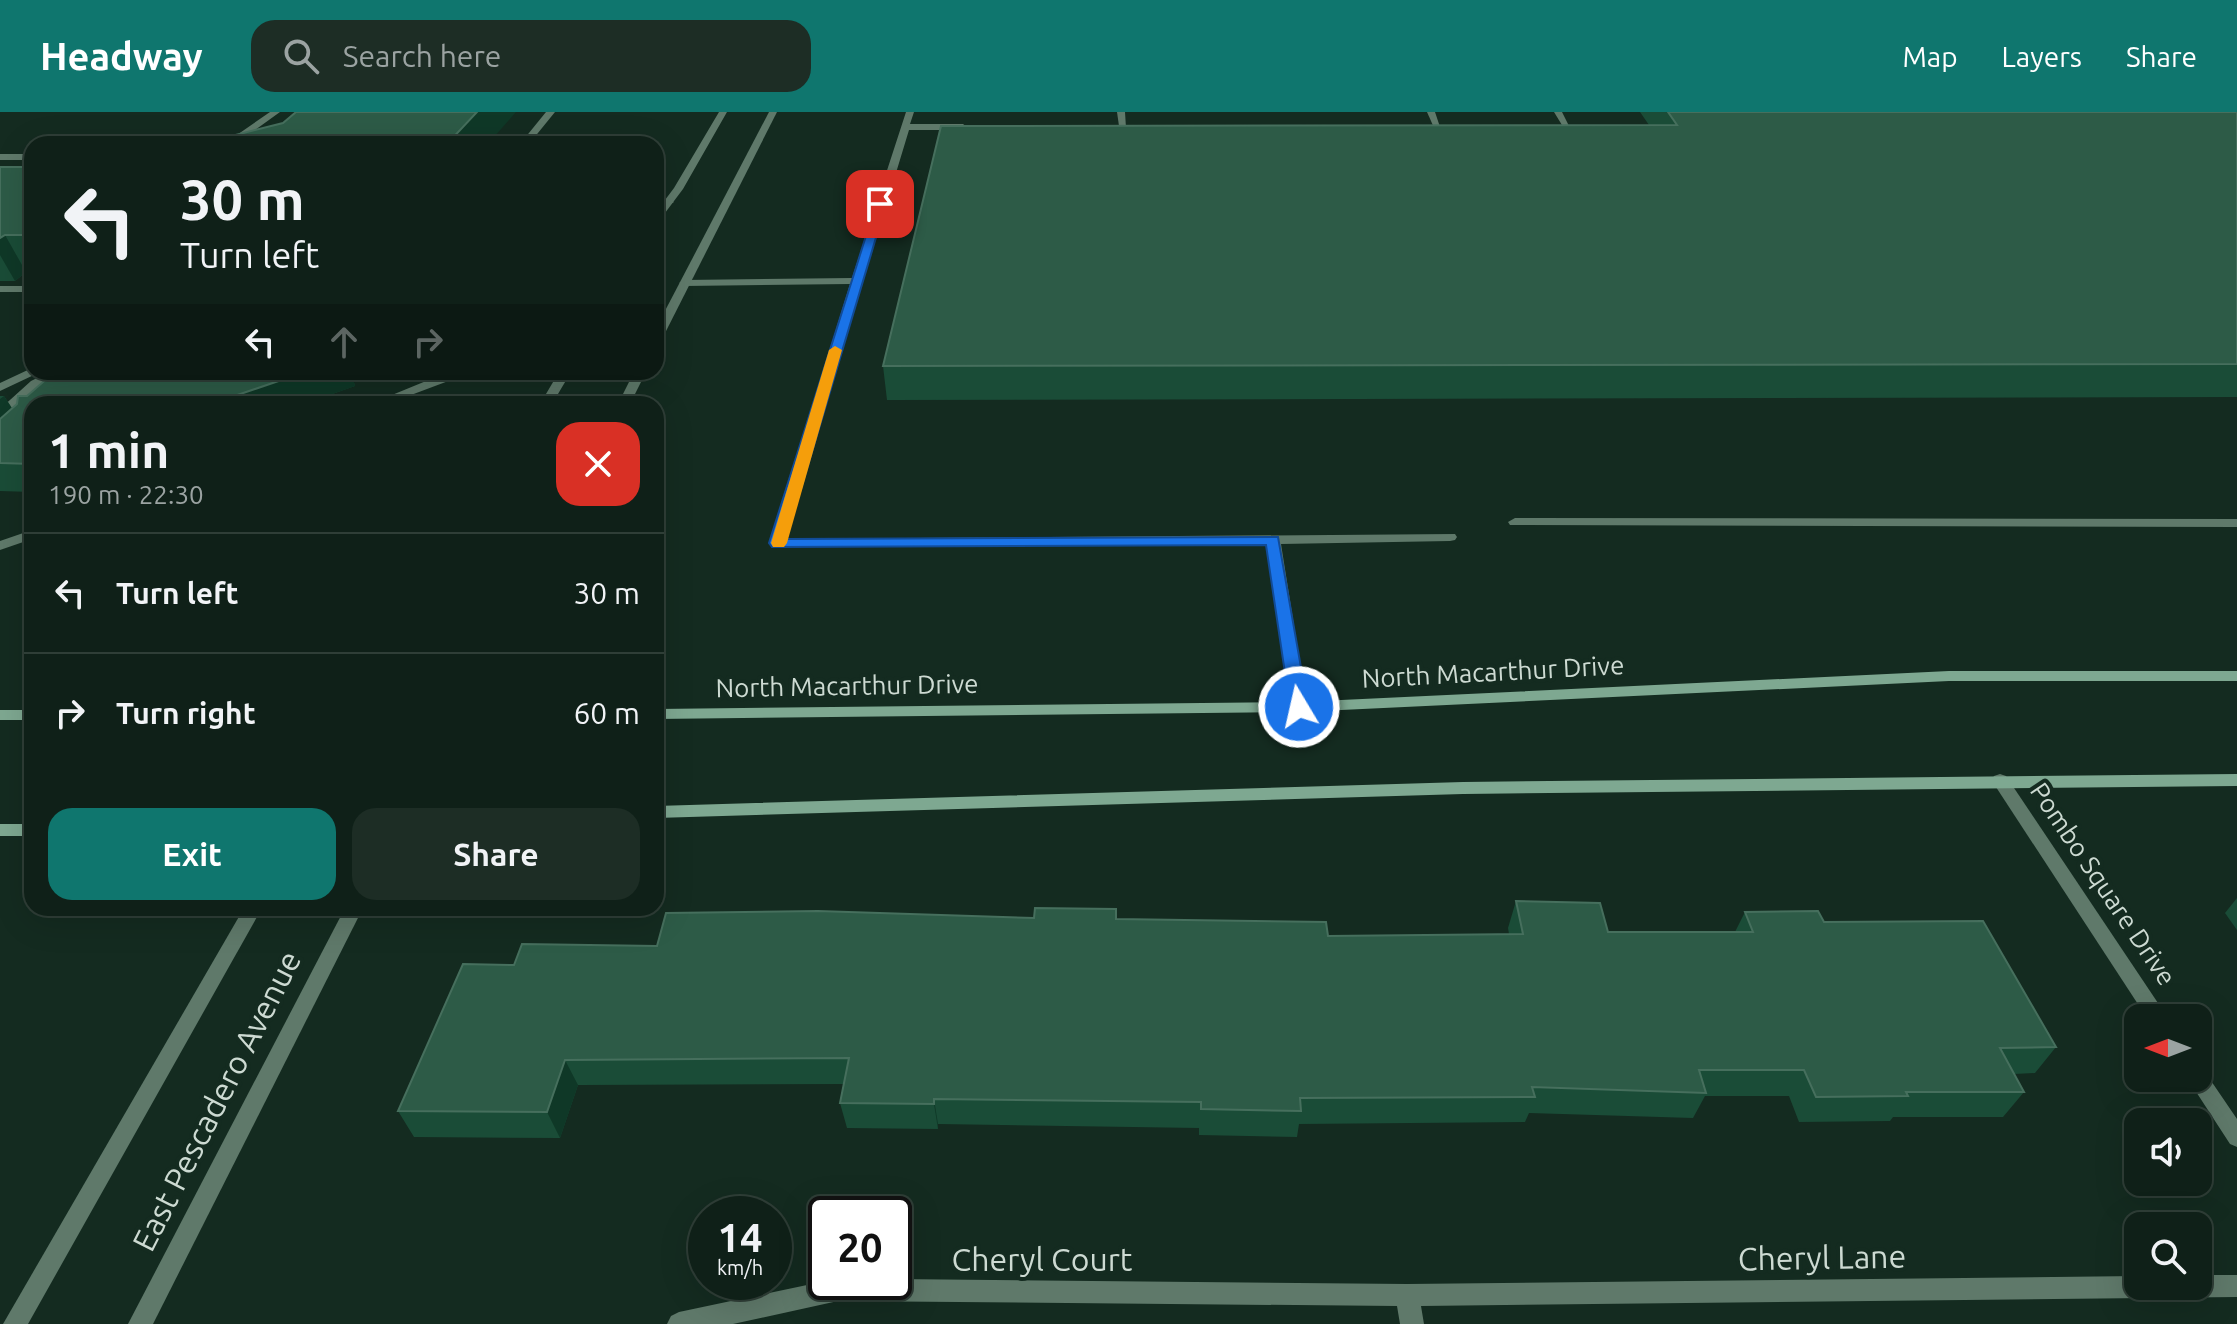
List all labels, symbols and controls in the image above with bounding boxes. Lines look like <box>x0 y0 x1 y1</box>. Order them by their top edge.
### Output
search box <box>251 20 811 92</box>
icon: search <box>279 34 323 78</box>
text: Headway <box>40 35 203 77</box>
text: Search here <box>343 39 501 73</box>
text: Map <box>1902 41 1958 72</box>
text: Layers <box>2002 41 2082 72</box>
text: Share <box>2126 41 2197 72</box>
icon: left <box>48 168 152 272</box>
text: 30 m <box>180 168 305 231</box>
pin <box>846 170 914 238</box>
icon: arrive <box>858 182 902 226</box>
text: Turn left <box>180 234 319 275</box>
icon: left <box>238 320 282 364</box>
icon: ahead <box>322 320 366 364</box>
icon: right <box>406 320 450 364</box>
button: close <box>556 422 640 506</box>
text: 1 min <box>48 423 169 477</box>
text: 190 m · 22:30 <box>48 480 204 509</box>
icon: left <box>48 571 92 615</box>
text: Turn left <box>116 576 238 610</box>
text: 30 m <box>573 576 640 610</box>
street label: North Macarthur Drive <box>1361 650 1625 693</box>
position arrow <box>1257 665 1341 749</box>
street label: North Macarthur Drive <box>715 669 979 702</box>
icon: right <box>48 691 92 735</box>
text: Turn right <box>116 696 256 730</box>
text: 60 m <box>573 696 640 730</box>
street label: Pombo Square Drive <box>2025 777 2182 990</box>
button: Exit <box>48 808 336 900</box>
button: Share <box>352 808 640 900</box>
street label: East Pescadero Avenue <box>125 945 307 1257</box>
north arrow <box>2124 1004 2212 1092</box>
map controls <box>2124 1004 2212 1300</box>
button: sound <box>2124 1108 2212 1196</box>
speed limit sign: 20 <box>808 1196 912 1300</box>
button: search <box>2124 1212 2212 1300</box>
text: 14 <box>717 1215 763 1260</box>
street label: Cheryl Lane <box>1738 1238 1906 1276</box>
street label: Cheryl Court <box>952 1241 1133 1277</box>
text: km/h <box>717 1256 763 1279</box>

